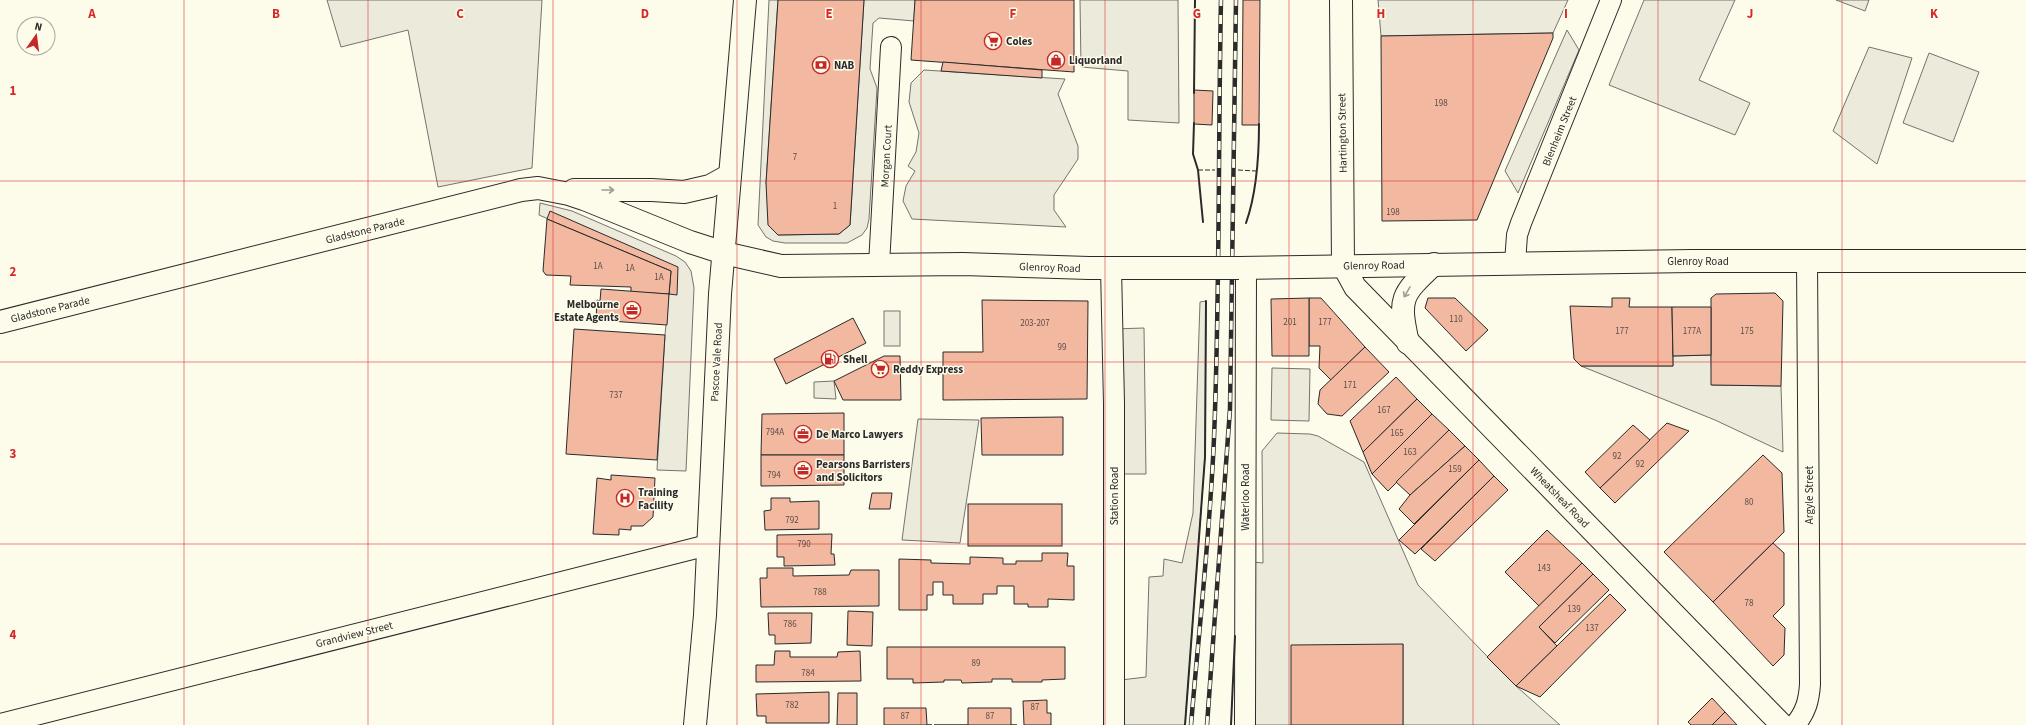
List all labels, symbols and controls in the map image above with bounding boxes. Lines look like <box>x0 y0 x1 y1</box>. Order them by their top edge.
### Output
text: A <box>87 5 96 23</box>
text: B <box>272 5 280 23</box>
text: C <box>456 5 464 23</box>
text: D <box>641 5 649 23</box>
text: E <box>825 5 833 23</box>
text: F <box>1010 5 1017 23</box>
text: G <box>1193 5 1201 23</box>
text: H <box>1377 5 1385 23</box>
text: I <box>1564 5 1568 23</box>
text: J <box>1747 5 1753 23</box>
text: K <box>1930 5 1939 23</box>
north arrow <box>16 16 56 56</box>
text: N <box>33 19 44 35</box>
supermarket icon: Coles <box>983 31 1003 51</box>
place label: Coles <box>1006 34 1032 49</box>
shop icon: Liquorland <box>1046 50 1066 70</box>
place label: Liquorland <box>1069 53 1122 68</box>
bank icon: NAB <box>811 55 831 75</box>
place label: NAB <box>834 58 855 73</box>
text: 1 <box>10 82 17 100</box>
street label: Hartington Street <box>1334 93 1351 173</box>
street label: Blenheim Street <box>1539 94 1580 168</box>
house number: 198 <box>1434 97 1448 110</box>
street label: Morgan Court <box>877 124 896 188</box>
house number: 7 <box>793 151 798 164</box>
one-way arrow <box>601 186 614 194</box>
house number: 1 <box>833 200 837 213</box>
house number: 198 <box>1386 206 1400 219</box>
street label: Gladstone Parade <box>324 213 407 248</box>
street label: Glenroy Road <box>1667 254 1729 269</box>
street label: Glenroy Road <box>1343 257 1405 274</box>
street label: Glenroy Road <box>1019 259 1081 276</box>
house number: 1A <box>593 260 603 273</box>
house number: 1A <box>625 262 635 275</box>
text: 2 <box>10 263 17 281</box>
house number: 1A <box>654 271 664 284</box>
one-way arrow <box>1403 286 1411 298</box>
street label: Gladstone Parade <box>9 292 92 327</box>
place label: Melbourne Estate Agents <box>554 297 619 325</box>
office icon: Melbourne Estate Agents <box>622 300 642 320</box>
house number: 110 <box>1449 313 1463 326</box>
house number: 201 <box>1283 316 1297 329</box>
house number: 177 <box>1318 316 1332 329</box>
house number: 203-207 <box>1020 317 1050 330</box>
street label: Pascoe Vale Road <box>707 322 726 402</box>
house number: 177 <box>1615 325 1629 338</box>
house number: 177A <box>1683 325 1701 338</box>
house number: 175 <box>1740 325 1754 338</box>
house number: 99 <box>1058 341 1067 354</box>
fuel station icon: Shell <box>820 349 840 369</box>
place label: Shell <box>843 352 868 367</box>
supermarket icon: Reddy Express <box>870 359 890 379</box>
place label: Reddy Express <box>893 362 963 377</box>
house number: 171 <box>1343 379 1357 392</box>
house number: 737 <box>609 389 623 402</box>
house number: 167 <box>1377 404 1391 417</box>
office icon: De Marco Lawyers <box>793 424 813 444</box>
house number: 794A <box>766 426 784 439</box>
place label: De Marco Lawyers <box>816 427 903 442</box>
house number: 165 <box>1390 427 1404 440</box>
text: 3 <box>10 445 17 463</box>
house number: 163 <box>1403 446 1417 459</box>
house number: 92 <box>1613 450 1622 463</box>
place label: Pearsons Barristers and Solicitors <box>816 457 910 485</box>
house number: 92 <box>1636 458 1645 471</box>
office icon: Pearsons Barristers and Solicitors <box>793 460 813 480</box>
street label: Waterloo Road <box>1238 463 1253 531</box>
house number: 159 <box>1448 463 1462 476</box>
street label: Wheatsheaf Road <box>1527 464 1593 531</box>
street label: Argyle Street <box>1802 465 1817 524</box>
street label: Station Road <box>1107 467 1122 525</box>
house number: 794 <box>767 469 781 482</box>
place label: Training Facility <box>638 485 678 513</box>
hospital icon: Training Facility <box>615 488 635 508</box>
house number: 80 <box>1745 496 1754 509</box>
house number: 792 <box>785 514 799 527</box>
house number: 790 <box>797 538 811 551</box>
house number: 143 <box>1537 562 1551 575</box>
house number: 788 <box>813 586 827 599</box>
house number: 78 <box>1745 597 1754 610</box>
house number: 139 <box>1567 603 1581 616</box>
street label: Grandview Street <box>314 618 395 651</box>
house number: 786 <box>783 618 797 631</box>
house number: 137 <box>1585 622 1599 635</box>
text: 4 <box>10 626 17 644</box>
house number: 89 <box>972 657 981 670</box>
house number: 784 <box>801 667 815 680</box>
house number: 782 <box>785 699 799 712</box>
house number: 87 <box>1031 701 1040 714</box>
house number: 87 <box>901 710 910 723</box>
house number: 87 <box>986 710 995 723</box>

